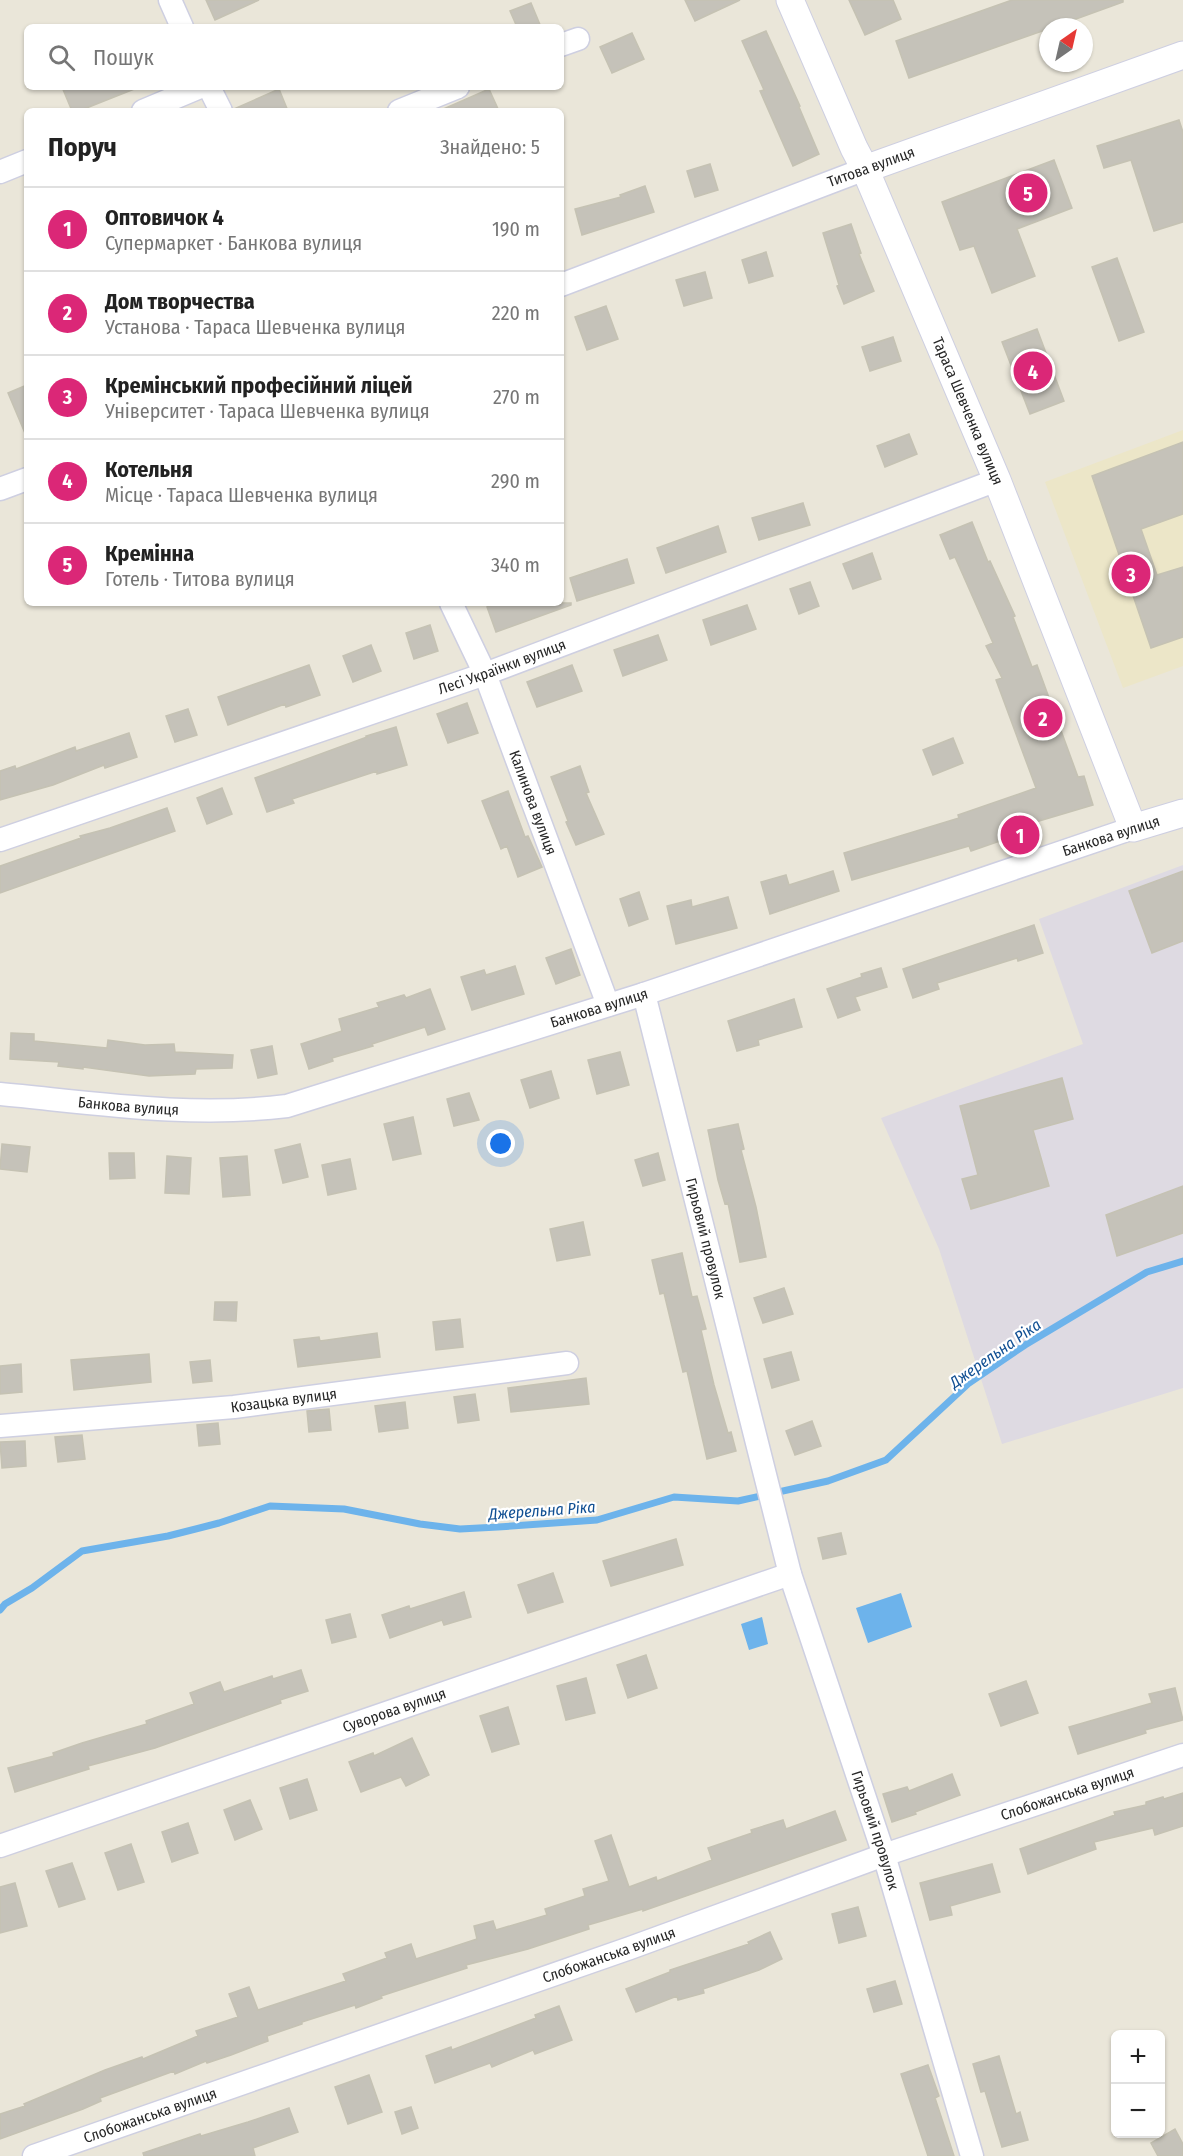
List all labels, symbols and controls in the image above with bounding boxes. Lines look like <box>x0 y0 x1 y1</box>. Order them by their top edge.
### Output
north arrow <box>1039 18 1093 72</box>
search box <box>24 24 564 90</box>
icon: search <box>45 41 78 74</box>
text: Пошук <box>93 44 154 71</box>
text: Поруч <box>48 132 117 163</box>
text: Знайдено: 5 <box>440 135 540 159</box>
street label: Титова вулиця <box>825 143 917 191</box>
pin: 5 <box>1008 170 1048 216</box>
text: Оптовичок 4 <box>105 204 224 231</box>
text: 1 <box>63 217 72 241</box>
text: 190 m <box>492 217 540 241</box>
text: Супермаркет · Банкова вулиця <box>105 231 362 255</box>
text: Дом творчества <box>105 288 255 315</box>
text: 2 <box>63 301 72 325</box>
text: 220 m <box>492 301 540 325</box>
text: Установа · Тараса Шевченка вулиця <box>105 315 405 339</box>
street label: Тараса Шевченка вулиця <box>928 335 1007 487</box>
pin: 4 <box>1014 348 1052 394</box>
text: Кремінський професійний ліцей <box>105 372 412 399</box>
text: 3 <box>63 385 72 409</box>
text: 270 m <box>493 385 540 409</box>
text: Університет · Тараса Шевченка вулиця <box>105 399 430 423</box>
text: Котельня <box>105 456 193 483</box>
text: 4 <box>62 469 73 493</box>
text: 290 m <box>491 469 540 493</box>
text: Місце · Тараса Шевченка вулиця <box>105 483 378 507</box>
text: Кремінна <box>105 540 194 567</box>
pin: 3 <box>1112 552 1150 596</box>
text: 5 <box>63 553 72 577</box>
text: 340 m <box>491 553 540 577</box>
text: Готель · Титова вулиця <box>105 567 295 591</box>
street label: Лесі Українки вулиця <box>436 635 568 698</box>
pin: 2 <box>1024 696 1062 740</box>
street label: Калинова вулиця <box>505 748 560 858</box>
pin: 1 <box>1000 812 1040 858</box>
street label: Банкова вулиця <box>1060 812 1162 860</box>
street label: Банкова вулиця <box>548 984 650 1032</box>
street label: Банкова вулиця <box>77 1093 179 1119</box>
your location <box>486 1129 515 1158</box>
street label: Гирьовий провулок <box>682 1176 729 1301</box>
water label: Джерельна Ріка <box>944 1315 1045 1393</box>
street label: Козацька вулиця <box>230 1384 338 1416</box>
water label: Джерельна Ріка <box>486 1497 596 1524</box>
street label: Суворова вулиця <box>340 1684 448 1736</box>
street label: Слобожанська вулиця <box>998 1763 1136 1824</box>
street label: Гирьовий провулок <box>847 1768 903 1892</box>
street label: Слобожанська вулиця <box>540 1923 678 1987</box>
map controls <box>1111 2030 1165 2138</box>
button: + <box>1111 2030 1165 2084</box>
street label: Слобожанська вулиця <box>81 2084 219 2147</box>
button: − <box>1111 2084 1165 2138</box>

